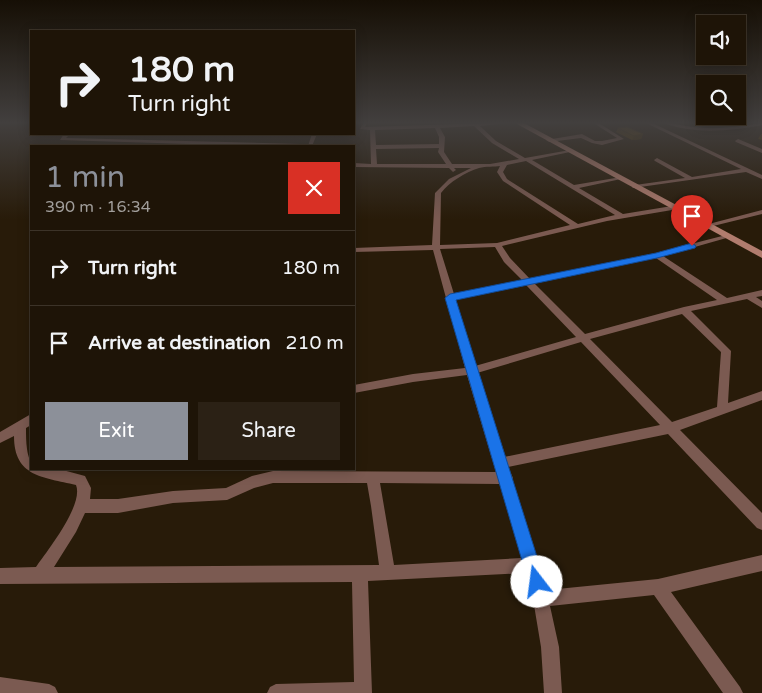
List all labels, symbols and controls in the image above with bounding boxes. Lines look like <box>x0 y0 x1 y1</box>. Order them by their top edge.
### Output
map controls <box>696 15 746 125</box>
button: sound <box>696 15 746 65</box>
text: 180 m <box>128 49 235 91</box>
icon: right <box>45 50 110 115</box>
button: search <box>696 75 746 125</box>
text: Turn right <box>128 91 230 117</box>
text: 1 min <box>45 159 125 196</box>
button: close <box>288 162 340 214</box>
pin <box>671 195 713 246</box>
text: 390 m · 16:34 <box>45 197 151 217</box>
icon: arrive <box>678 202 706 230</box>
icon: right <box>45 254 73 282</box>
text: Turn right <box>88 257 176 279</box>
text: 180 m <box>282 257 340 279</box>
icon: arrive <box>45 329 73 357</box>
text: Arrive at destination <box>88 332 271 354</box>
text: 210 m <box>286 332 344 354</box>
button: Exit <box>45 402 188 460</box>
button: Share <box>198 402 340 460</box>
position arrow <box>510 555 562 607</box>

